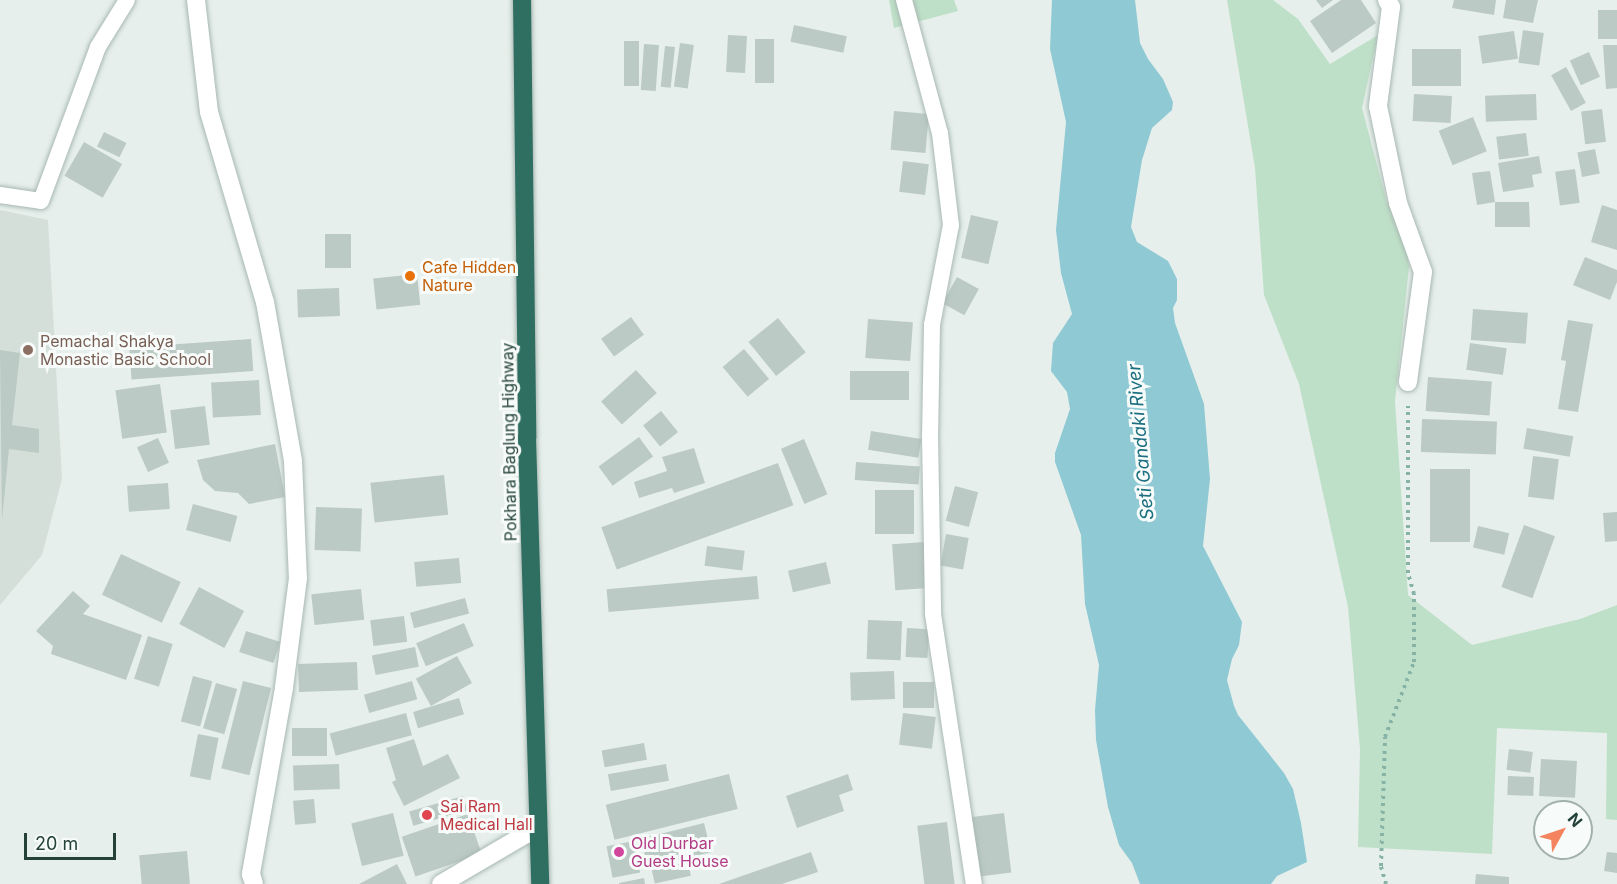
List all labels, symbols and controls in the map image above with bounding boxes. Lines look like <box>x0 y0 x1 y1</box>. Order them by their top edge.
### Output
place label: Cafe Hidden Nature <box>422 257 516 295</box>
marker: Cafe Hidden Nature <box>403 269 417 283</box>
place label: Pemachal Shakya Monastic Basic School <box>40 331 211 369</box>
street label: Pokhara Baglung Highway <box>498 342 520 542</box>
marker: Pemachal Shakya Monastic Basic School <box>21 343 35 357</box>
water label: Seti Gandaki River <box>1123 363 1159 521</box>
place label: Sai Ram Medical Hall <box>440 796 533 834</box>
north arrow <box>1533 800 1593 860</box>
marker: Sai Ram Medical Hall <box>418 806 436 824</box>
text: N <box>1564 809 1587 831</box>
scale bar <box>27 821 118 859</box>
text: 20 m <box>35 833 78 854</box>
place label: Old Durbar Guest House <box>631 833 729 871</box>
marker: Old Durbar Guest House <box>612 845 626 859</box>

